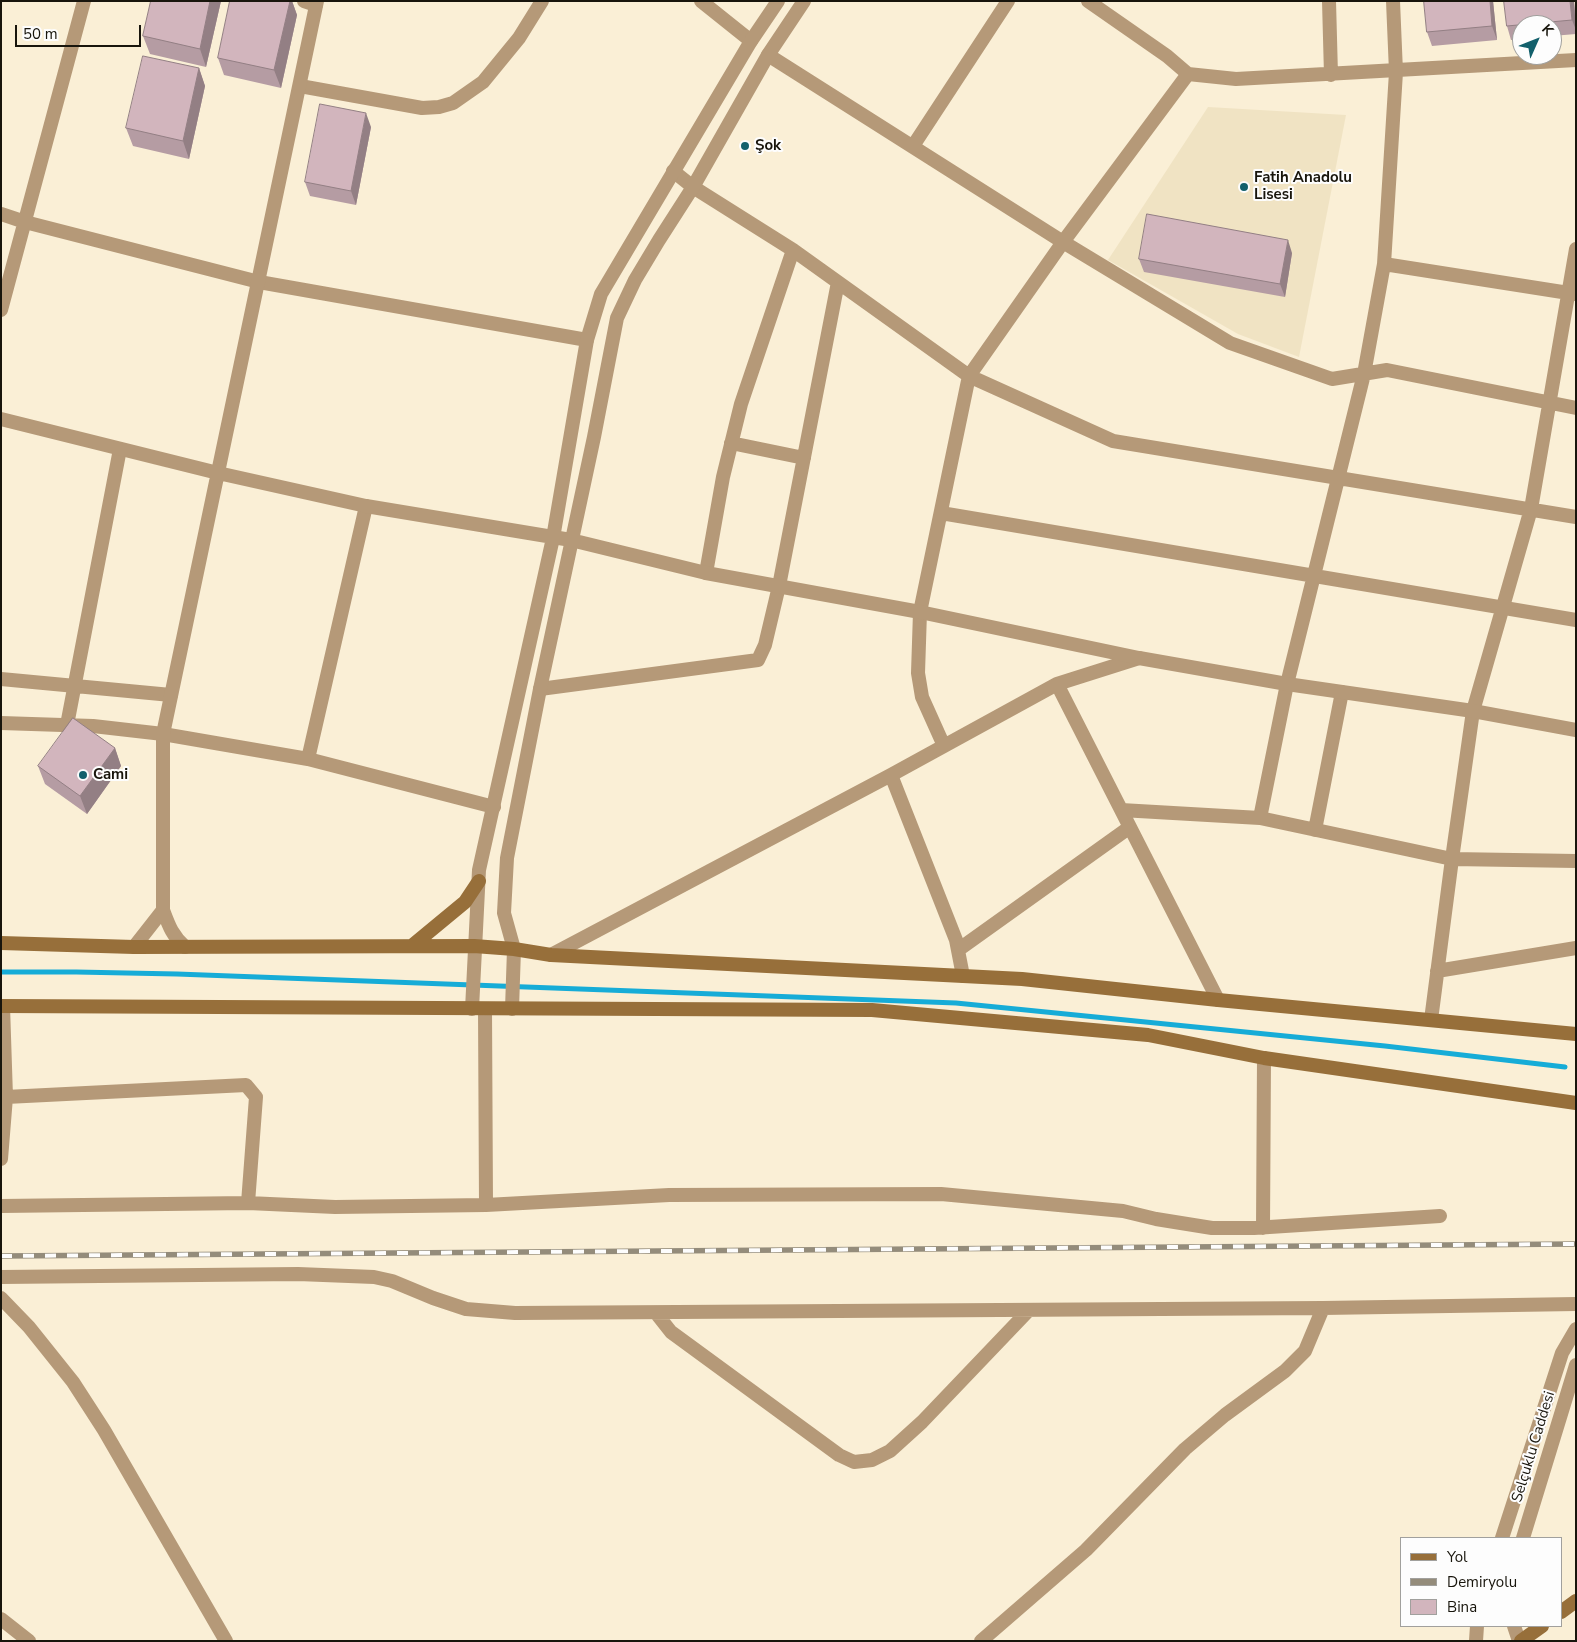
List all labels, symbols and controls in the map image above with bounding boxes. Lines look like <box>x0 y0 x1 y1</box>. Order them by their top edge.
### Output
scale bar <box>18 15 144 47</box>
north arrow <box>1512 15 1562 65</box>
text: K <box>1537 20 1557 40</box>
text: 50 m <box>23 24 58 44</box>
place label: Şok <box>755 137 781 155</box>
marker: Şok <box>739 140 751 152</box>
place label: Fatih Anadolu Lisesi <box>1254 169 1352 204</box>
marker: Fatih Anadolu Lisesi <box>1238 181 1250 193</box>
place label: Cami <box>93 766 128 784</box>
marker: Cami <box>77 769 89 781</box>
street label: Selçuklu Caddesi <box>1509 1389 1559 1505</box>
legend <box>1400 1537 1562 1627</box>
text: Yol <box>1447 1547 1468 1567</box>
text: Demiryolu <box>1447 1572 1517 1592</box>
text: Bina <box>1447 1597 1477 1617</box>

